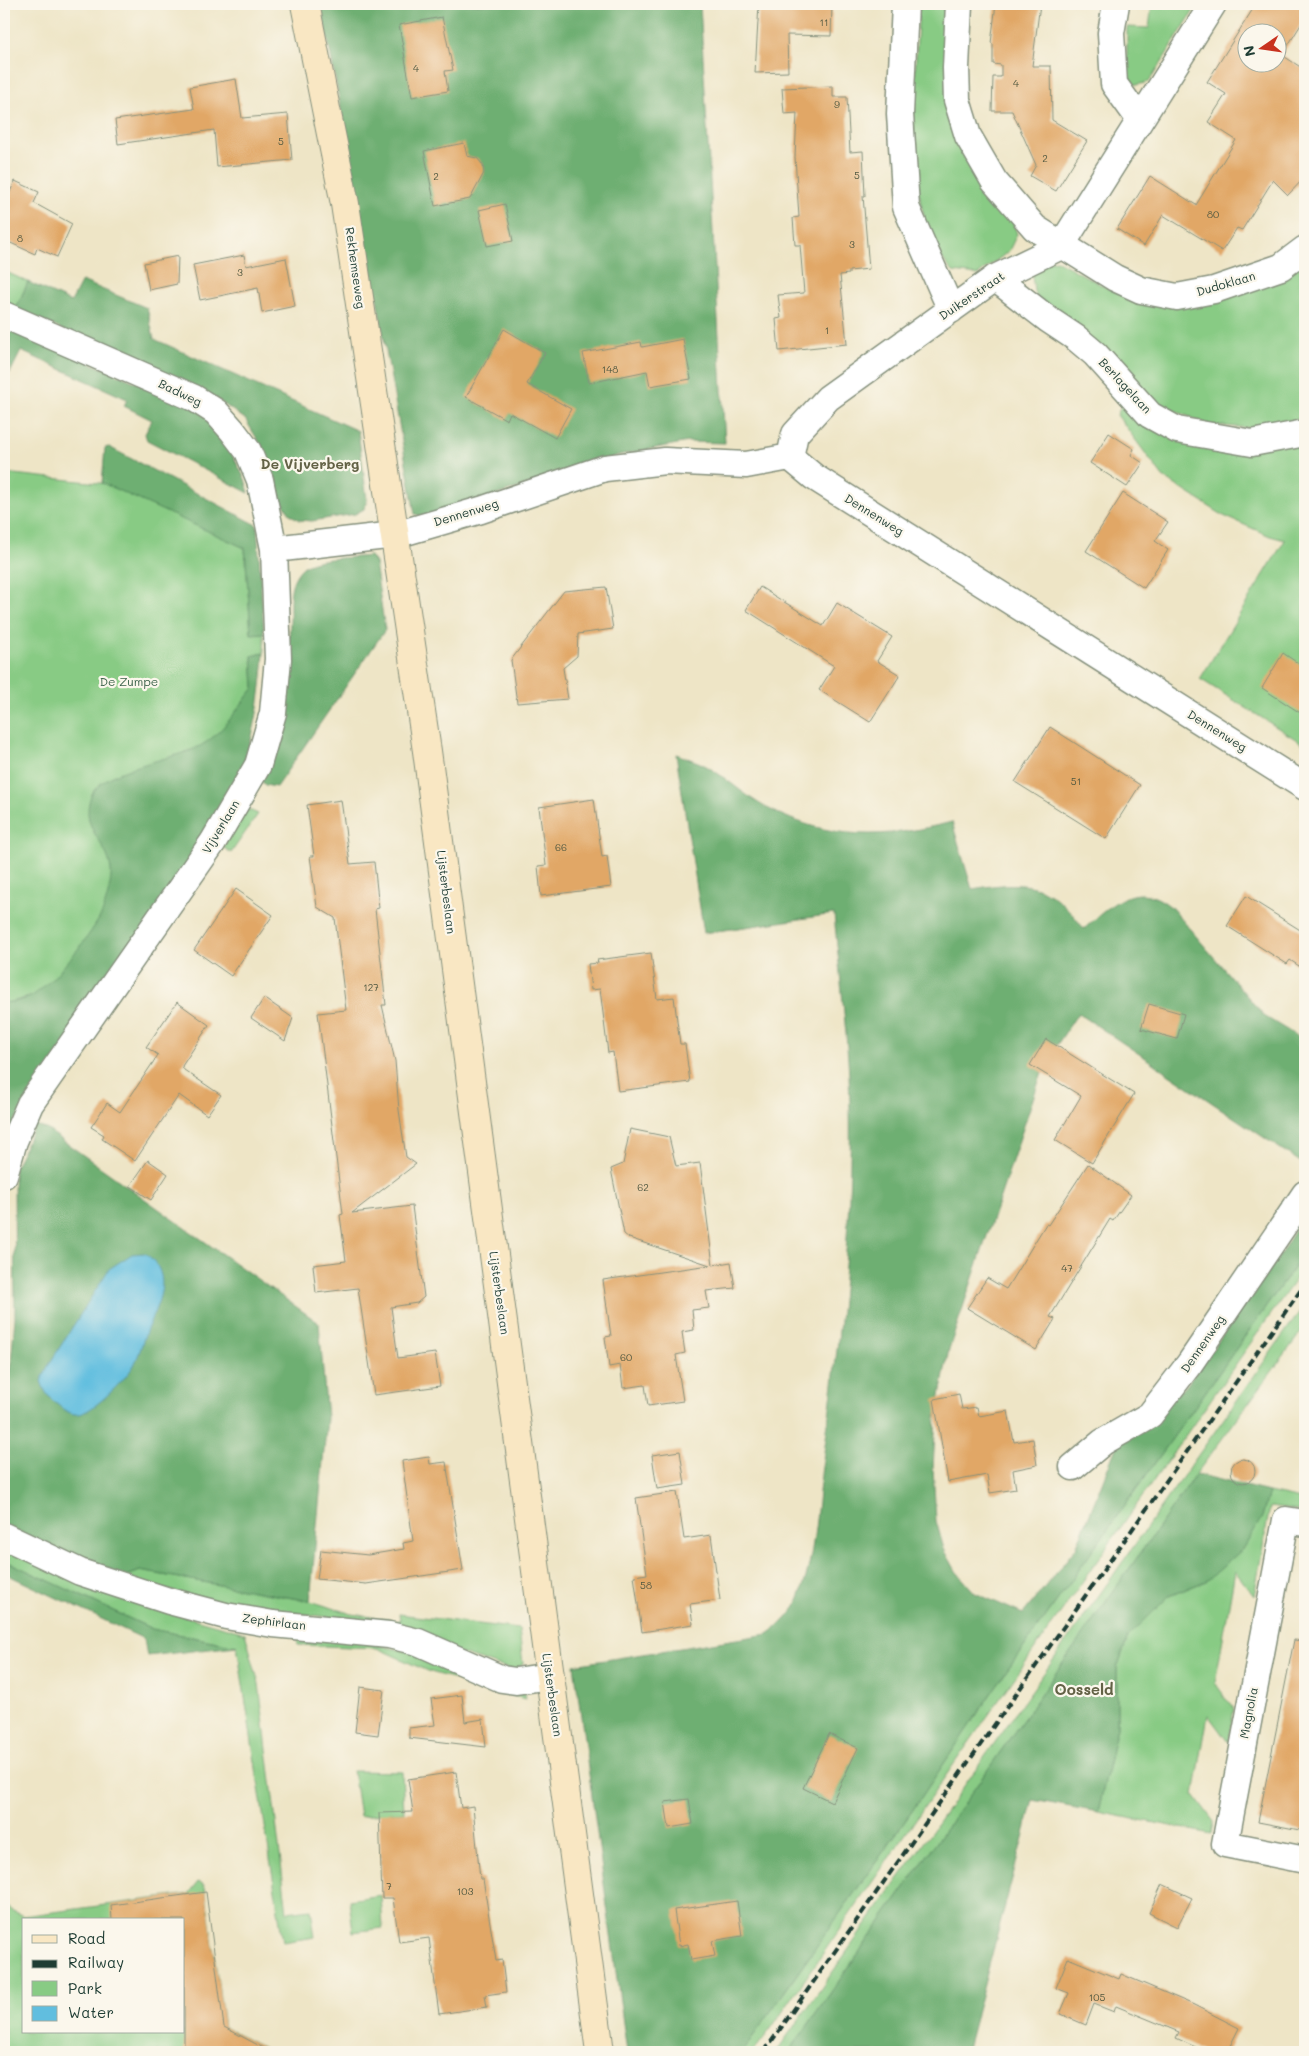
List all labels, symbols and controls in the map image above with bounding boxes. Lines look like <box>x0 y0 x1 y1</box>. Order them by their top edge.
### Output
house number: 11 <box>820 15 828 29</box>
north arrow <box>1236 22 1286 72</box>
text: N <box>1238 44 1259 58</box>
house number: 4 <box>413 61 419 75</box>
house number: 4 <box>1013 76 1019 90</box>
house number: 9 <box>834 97 840 111</box>
house number: 5 <box>278 134 284 148</box>
house number: 2 <box>1042 151 1048 165</box>
house number: 5 <box>854 168 860 182</box>
house number: 2 <box>433 169 439 183</box>
house number: 80 <box>1207 207 1219 221</box>
street label: Rekhemseweg <box>342 226 370 310</box>
house number: 8 <box>17 231 23 245</box>
house number: 3 <box>849 237 855 251</box>
house number: 3 <box>237 265 243 279</box>
street label: Duikerstraat <box>936 267 1007 323</box>
street label: Dudoklaan <box>1194 267 1257 299</box>
house number: 1 <box>825 323 829 337</box>
street label: Berlagelaan <box>1096 354 1156 417</box>
house number: 148 <box>602 362 618 376</box>
street label: Badweg <box>156 375 205 409</box>
district label: De Vijverberg <box>261 454 359 473</box>
street label: Dennenweg <box>842 490 907 539</box>
street label: Dennenweg <box>431 495 500 529</box>
park label: De Zumpe <box>100 673 158 689</box>
street label: Dennenweg <box>1185 706 1250 755</box>
house number: 51 <box>1071 774 1081 788</box>
street label: Vijverlaan <box>198 797 242 856</box>
house number: 66 <box>555 840 567 854</box>
street label: Lijsterbeslaan <box>434 849 460 935</box>
house number: 127 <box>363 980 379 994</box>
house number: 62 <box>637 1180 649 1194</box>
street label: Lijsterbeslaan <box>486 1250 514 1336</box>
house number: 47 <box>1061 1261 1073 1275</box>
street label: Dennenweg <box>1176 1311 1228 1375</box>
house number: 60 <box>620 1350 632 1364</box>
house number: 58 <box>640 1578 652 1592</box>
street label: Zephirlaan <box>241 1609 307 1633</box>
street label: Lijsterbeslaan <box>539 1652 567 1738</box>
district label: Oosseld <box>1055 1679 1114 1699</box>
street label: Magnolia <box>1235 1686 1261 1740</box>
house number: 7 <box>386 1879 392 1893</box>
house number: 103 <box>457 1884 473 1898</box>
legend <box>22 1918 185 2034</box>
text: Road <box>68 1928 105 1948</box>
text: Railway <box>68 1952 124 1972</box>
text: Park <box>68 1978 102 1998</box>
house number: 105 <box>1089 1990 1105 2004</box>
text: Water <box>68 2002 114 2022</box>

